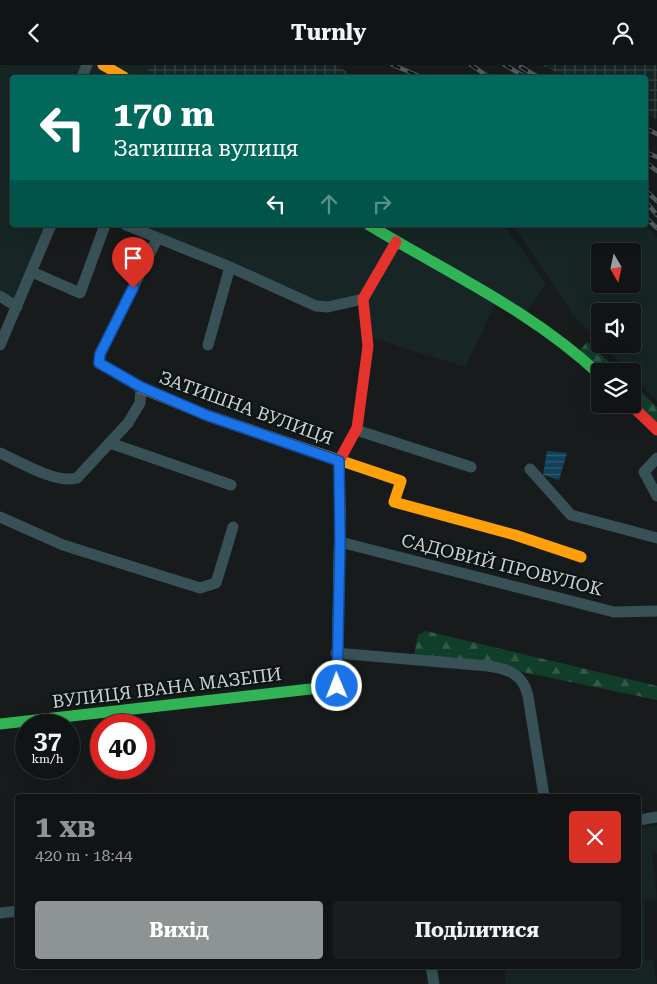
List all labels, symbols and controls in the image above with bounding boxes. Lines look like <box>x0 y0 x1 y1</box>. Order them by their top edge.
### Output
icon: back <box>20 19 48 47</box>
icon: person <box>609 19 637 47</box>
text: Turnly <box>291 20 366 45</box>
text: 170 m <box>113 94 214 135</box>
icon: left <box>30 95 95 160</box>
text: Затишна вулиця <box>113 136 299 161</box>
icon: left <box>262 190 290 218</box>
icon: ahead <box>315 190 343 218</box>
icon: right <box>368 190 396 218</box>
pin <box>112 237 154 288</box>
north arrow <box>591 243 641 293</box>
map controls <box>591 243 641 413</box>
icon: arrive <box>119 244 147 272</box>
button: sound <box>591 303 641 353</box>
button: layers <box>591 363 641 413</box>
street label: ЗАТИШНА ВУЛИЦЯ <box>156 366 336 449</box>
street label: САДОВИЙ ПРОВУЛОК <box>399 529 605 600</box>
position arrow <box>310 659 362 711</box>
street label: ВУЛИЦЯ ІВАНА МАЗЕПИ <box>51 663 283 712</box>
speed limit sign: 40 <box>90 714 155 779</box>
text: 37 <box>33 726 62 755</box>
text: km/h <box>31 752 64 766</box>
text: 1 хв <box>35 809 96 844</box>
button: close <box>569 811 621 863</box>
text: 420 m · 18:44 <box>35 846 133 865</box>
button: Вихід <box>35 901 323 959</box>
button: Поділитися <box>333 901 621 959</box>

